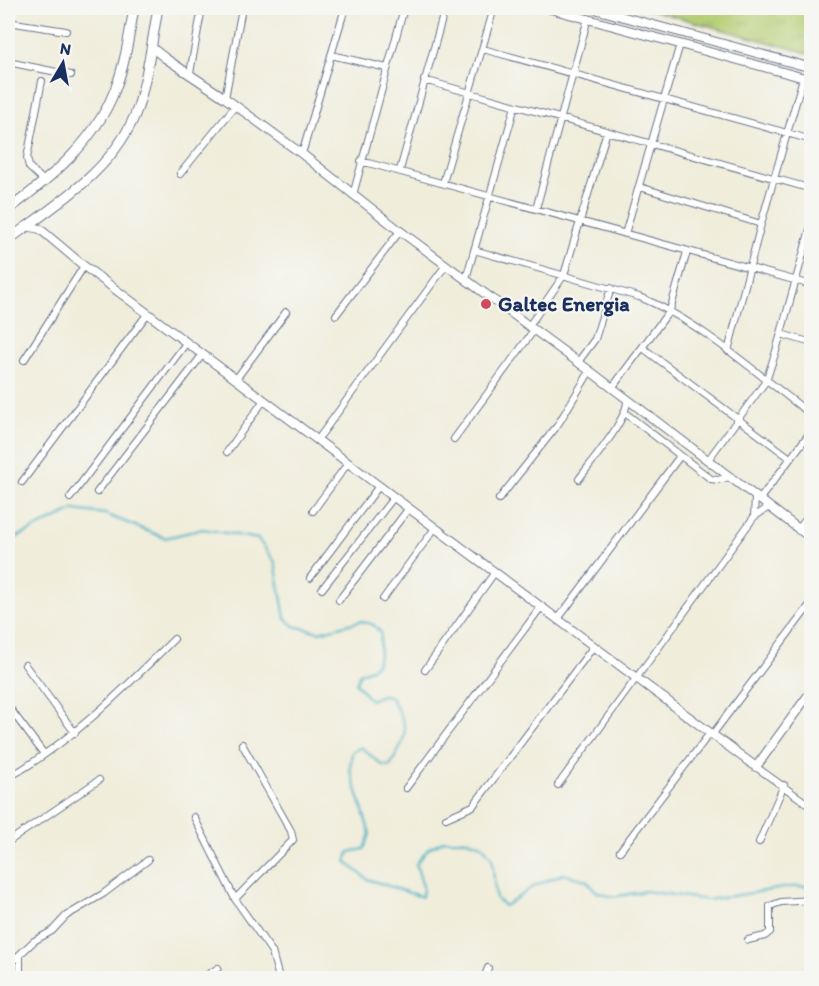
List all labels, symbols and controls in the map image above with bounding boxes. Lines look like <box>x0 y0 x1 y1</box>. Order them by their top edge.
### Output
north arrow <box>33 33 93 93</box>
text: N <box>59 38 72 59</box>
place label: Galtec Energia <box>498 291 630 317</box>
marker: Galtec Energia <box>479 297 493 311</box>

